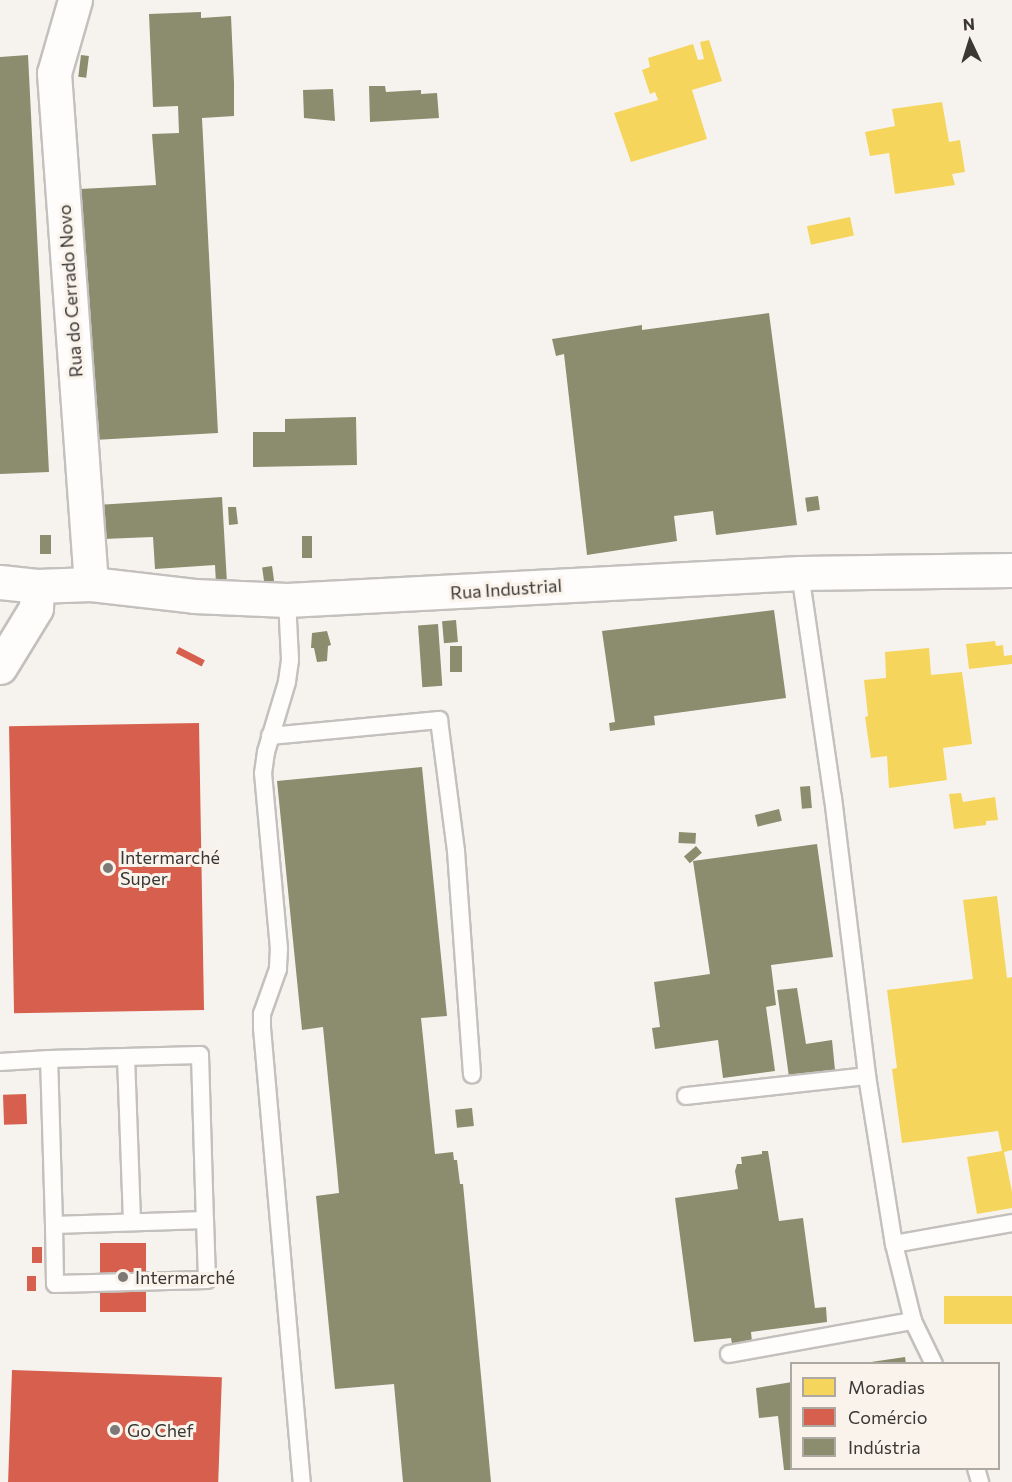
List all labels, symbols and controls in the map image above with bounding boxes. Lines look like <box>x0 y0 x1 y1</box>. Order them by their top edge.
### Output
north arrow <box>940 12 1000 72</box>
text: N <box>962 14 975 33</box>
street label: Rua do Cerrado Novo <box>53 204 87 378</box>
street label: Rua Industrial <box>449 574 563 604</box>
place label: Intermarché Super <box>120 847 220 890</box>
marker: Intermarché Super <box>101 861 115 875</box>
place label: Intermarché <box>135 1266 235 1288</box>
marker: Intermarché <box>116 1270 130 1284</box>
legend <box>790 1362 1000 1470</box>
text: Moradias <box>848 1376 925 1398</box>
text: Comércio <box>848 1406 927 1428</box>
place label: Go Chef <box>127 1419 194 1441</box>
marker: Go Chef <box>108 1423 122 1437</box>
text: Indústria <box>848 1436 921 1458</box>

